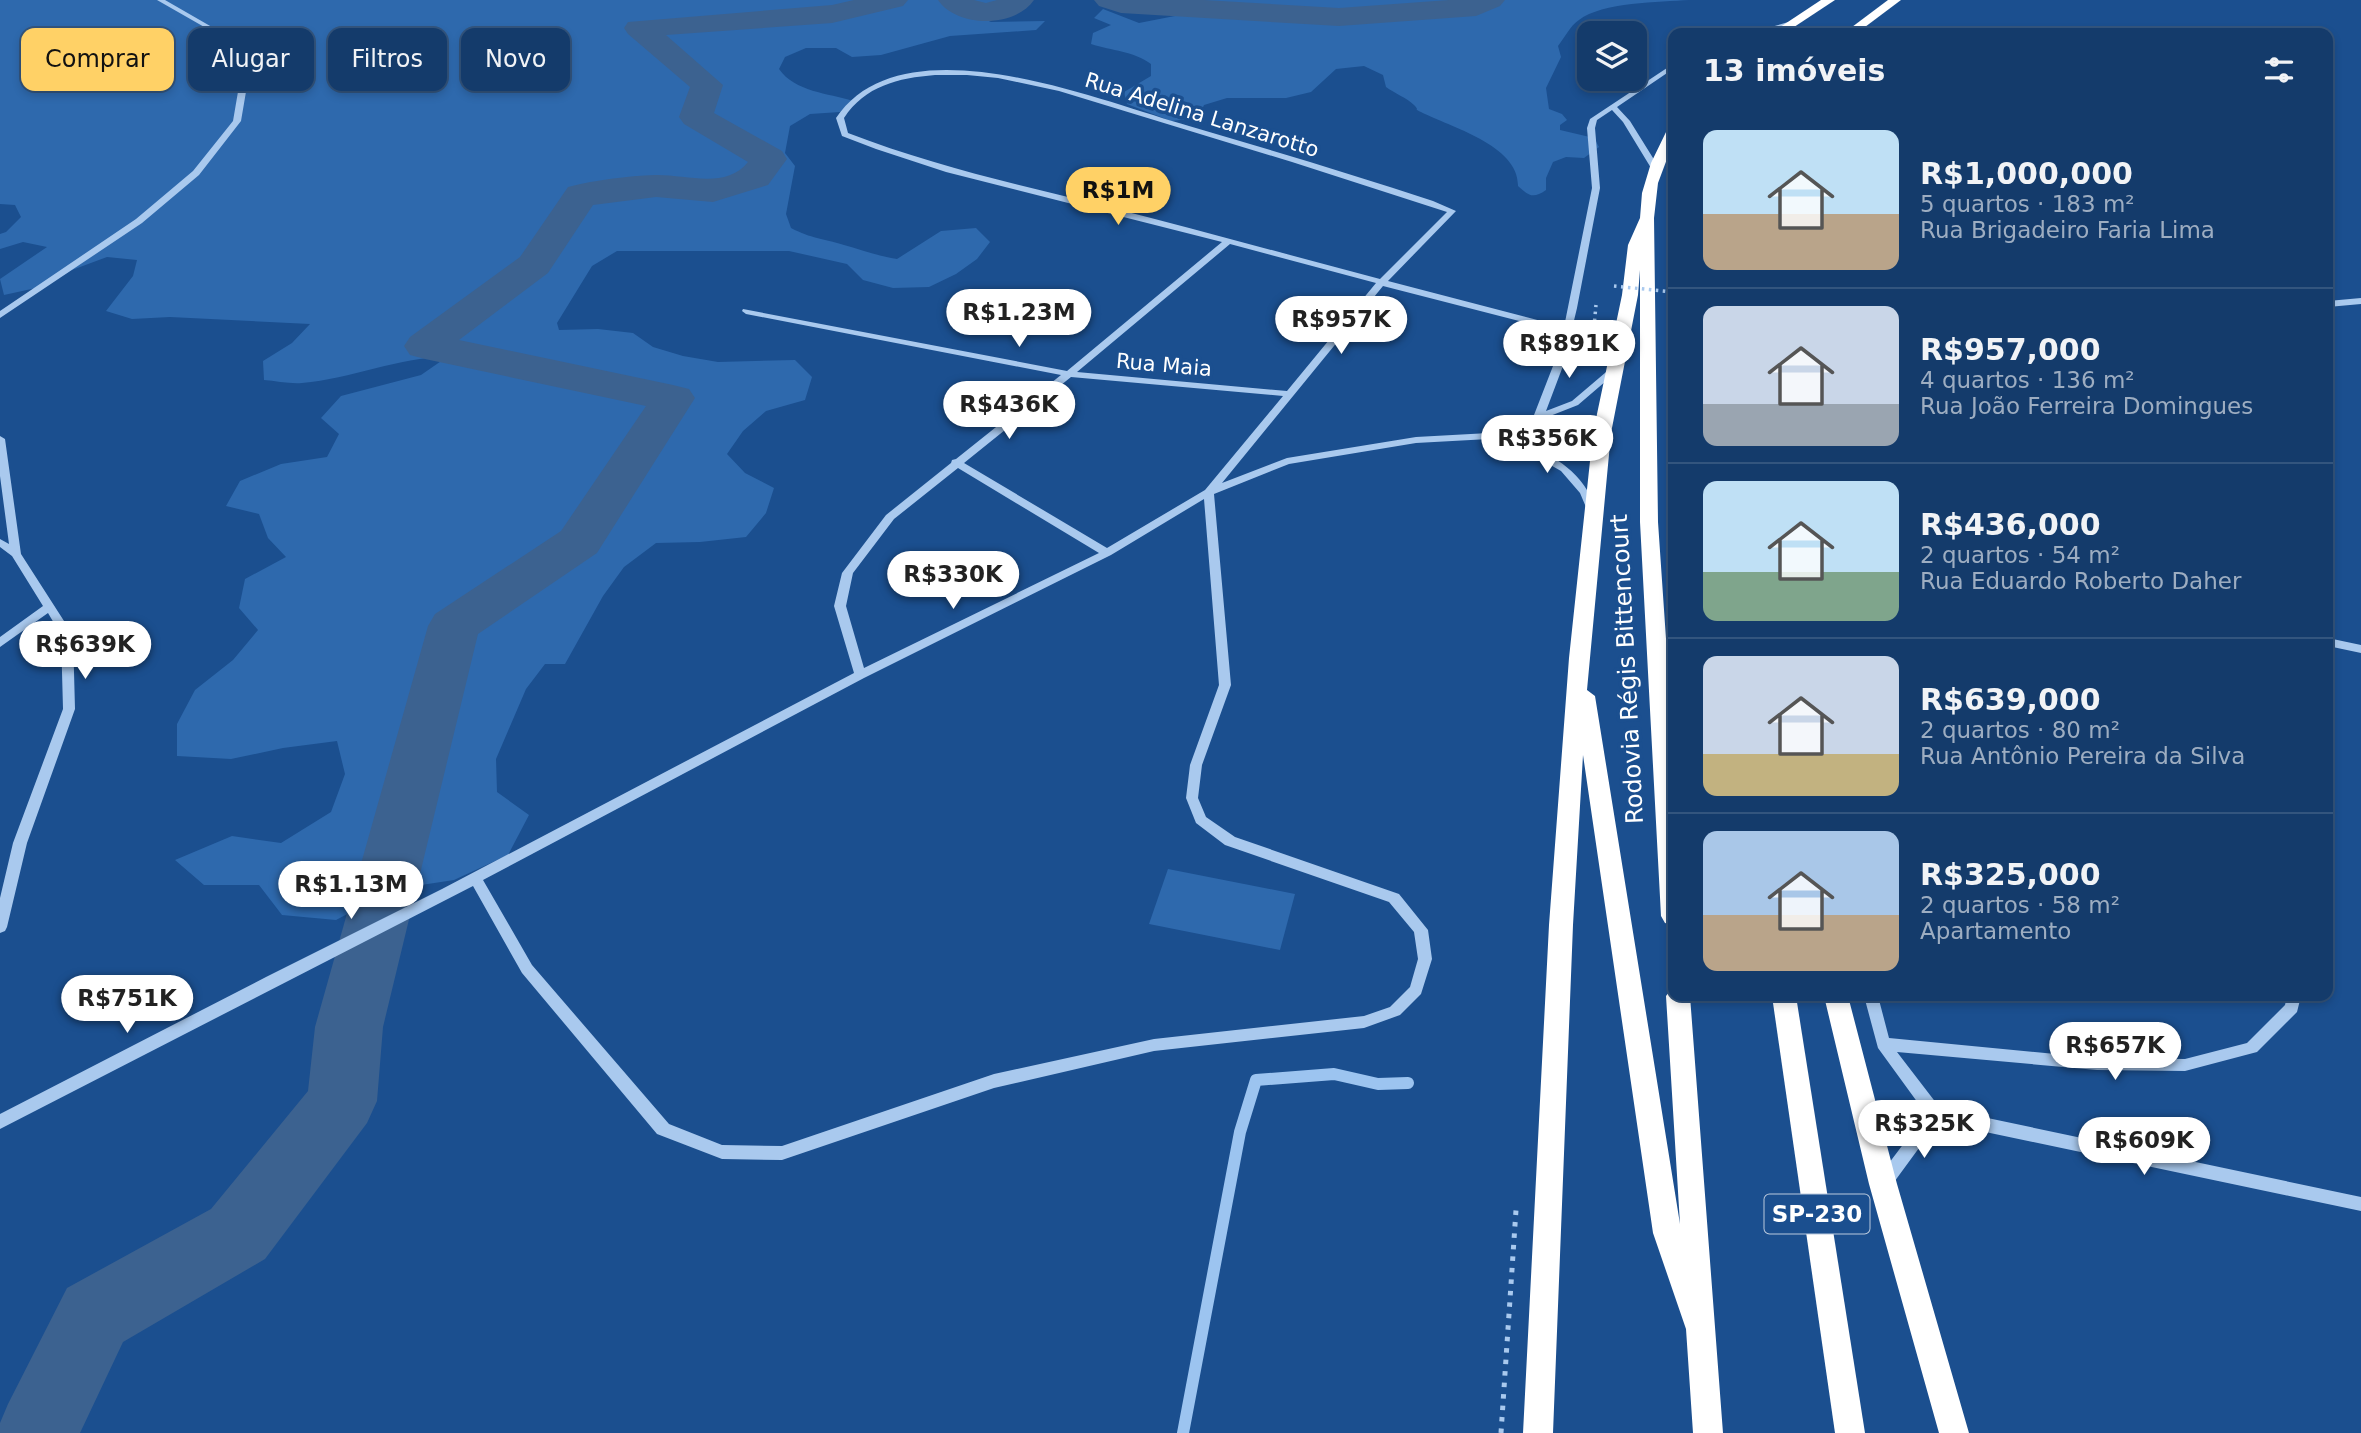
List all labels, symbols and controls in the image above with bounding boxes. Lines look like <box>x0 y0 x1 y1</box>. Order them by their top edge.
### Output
map controls <box>1577 21 1647 91</box>
button: layers <box>1577 21 1647 91</box>
chip: Comprar <box>21 28 174 91</box>
chip: Alugar <box>188 28 314 91</box>
chip: Filtros <box>328 28 447 91</box>
chip: Novo <box>461 28 570 91</box>
icon: filters <box>2260 51 2298 89</box>
text: 13 imóveis <box>1703 53 1885 88</box>
street label: Rua Adelina Lanzarotto <box>1082 68 1322 162</box>
text: R$1,000,000 <box>1920 156 2133 191</box>
icon: home <box>1759 158 1843 242</box>
pin: R$1M <box>1077 168 1159 227</box>
text: R$1M <box>1082 177 1154 203</box>
text: 5 quartos · 183 m² <box>1920 191 2135 217</box>
text: Rua Brigadeiro Faria Lima <box>1920 217 2215 243</box>
pin: R$1.23M <box>954 290 1084 349</box>
pin: R$957K <box>1284 296 1398 356</box>
text: R$1.23M <box>962 299 1076 325</box>
text: R$957K <box>1291 306 1391 332</box>
pin: R$891K <box>1512 320 1626 380</box>
text: R$891K <box>1519 330 1619 356</box>
text: R$957,000 <box>1920 332 2101 367</box>
icon: home <box>1759 334 1843 418</box>
street label: Rua Maia <box>1115 349 1213 381</box>
text: 4 quartos · 136 m² <box>1920 367 2135 393</box>
pin: R$436K <box>952 382 1066 441</box>
text: R$436K <box>959 391 1059 417</box>
text: Rua João Ferreira Domingues <box>1920 393 2253 419</box>
pin: R$356K <box>1490 416 1604 475</box>
text: R$356K <box>1497 425 1597 451</box>
text: R$436,000 <box>1920 507 2101 542</box>
icon: home <box>1759 509 1843 593</box>
street label: Rodovia Régis Bittencourt <box>1605 513 1649 825</box>
text: 2 quartos · 54 m² <box>1920 542 2120 568</box>
pin: R$330K <box>896 552 1010 611</box>
text: R$330K <box>903 561 1003 587</box>
text: Rua Eduardo Roberto Daher <box>1920 568 2241 594</box>
pin: R$639K <box>28 622 142 681</box>
text: R$639K <box>35 631 135 657</box>
text: R$639,000 <box>1920 682 2101 717</box>
icon: home <box>1759 684 1843 768</box>
text: 2 quartos · 80 m² <box>1920 717 2120 743</box>
text: Rua Antônio Pereira da Silva <box>1920 743 2245 769</box>
text: R$325,000 <box>1920 857 2101 892</box>
icon: home <box>1759 859 1843 943</box>
pin: R$1.13M <box>286 862 416 921</box>
text: R$1.13M <box>294 871 408 897</box>
text: 2 quartos · 58 m² <box>1920 892 2120 918</box>
text: Apartamento <box>1920 918 2071 944</box>
pin: R$751K <box>70 976 184 1035</box>
text: R$751K <box>77 985 177 1011</box>
pin: R$657K <box>2058 1023 2172 1082</box>
text: R$657K <box>2065 1032 2165 1058</box>
pin: R$325K <box>1867 1100 1981 1160</box>
text: R$325K <box>1874 1110 1974 1136</box>
pin: R$609K <box>2087 1118 2201 1177</box>
text: R$609K <box>2094 1127 2194 1153</box>
road number: SP-230 <box>1764 1194 1870 1233</box>

